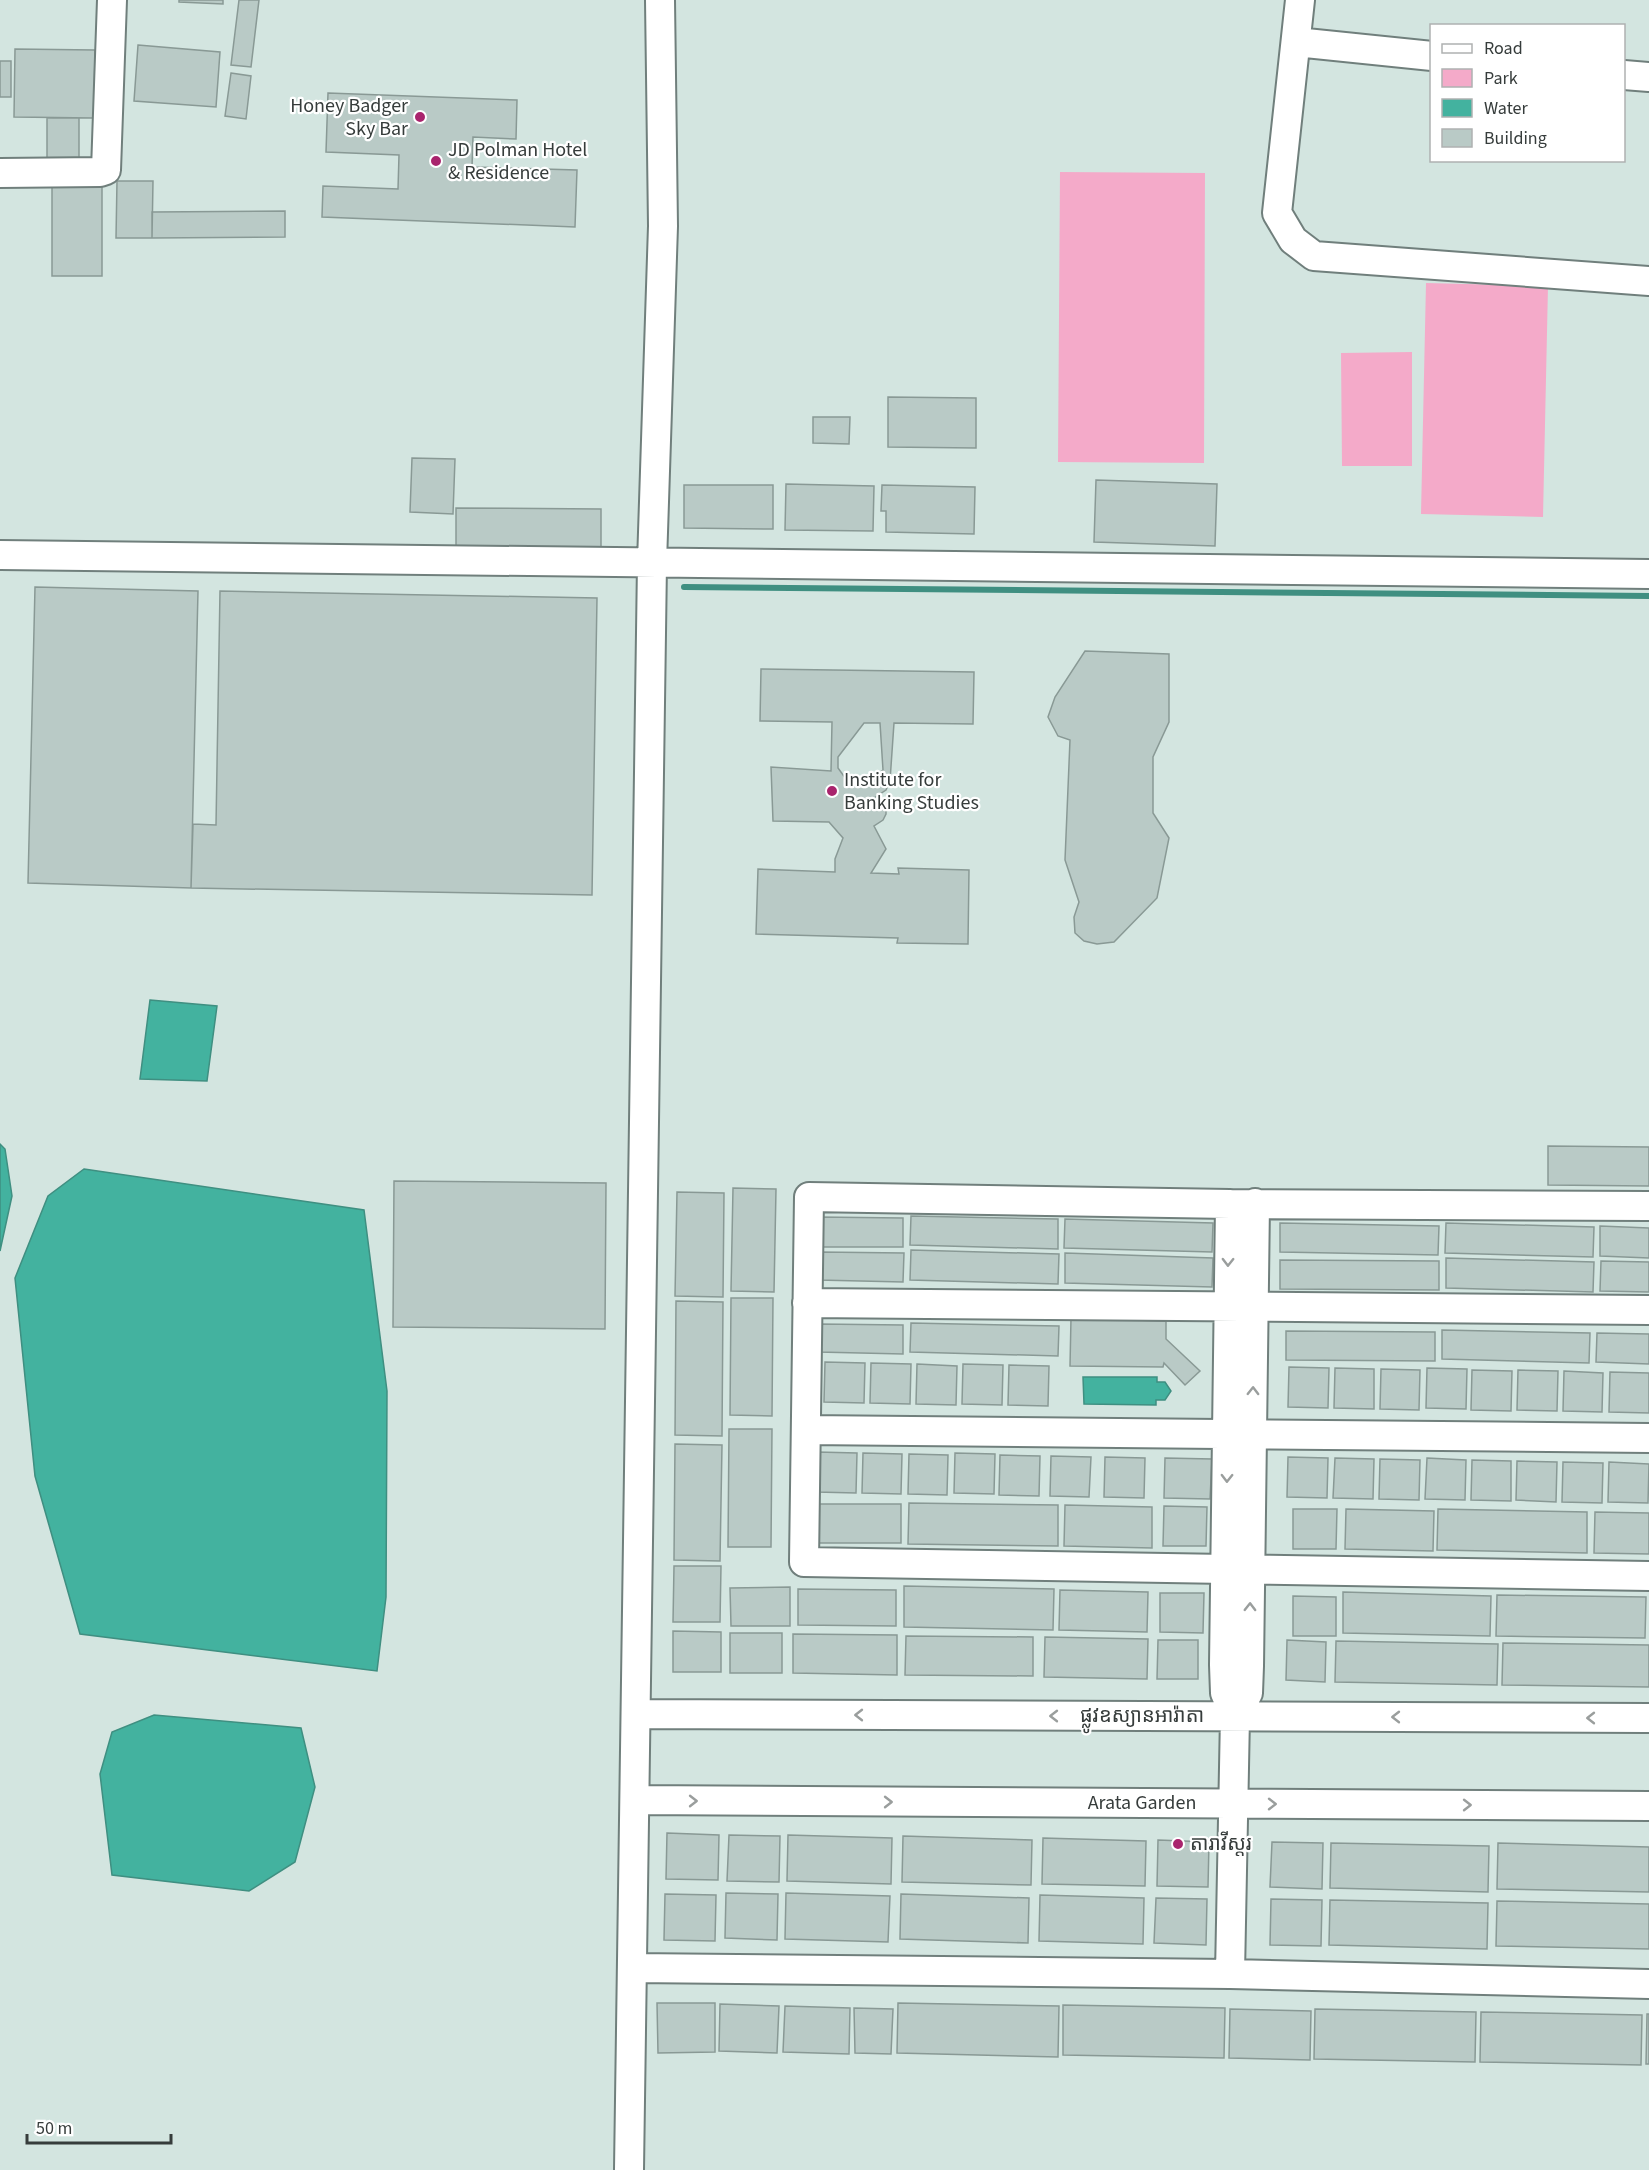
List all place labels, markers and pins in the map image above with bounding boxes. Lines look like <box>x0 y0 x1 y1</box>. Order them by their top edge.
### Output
place label: Honey Badger Sky Bar <box>290 92 408 143</box>
marker: Honey Badger Sky Bar <box>413 110 427 124</box>
place label: JD Polman Hotel & Residence <box>448 136 587 187</box>
marker: JD Polman Hotel & Residence <box>429 154 443 168</box>
place label: Institute for Banking Studies <box>844 766 979 817</box>
marker: Institute for Banking Studies <box>825 784 839 798</box>
place label: តារាវីស្តរ <box>1190 1830 1252 1858</box>
marker: តារាវីស្តរ <box>1171 1837 1185 1851</box>

